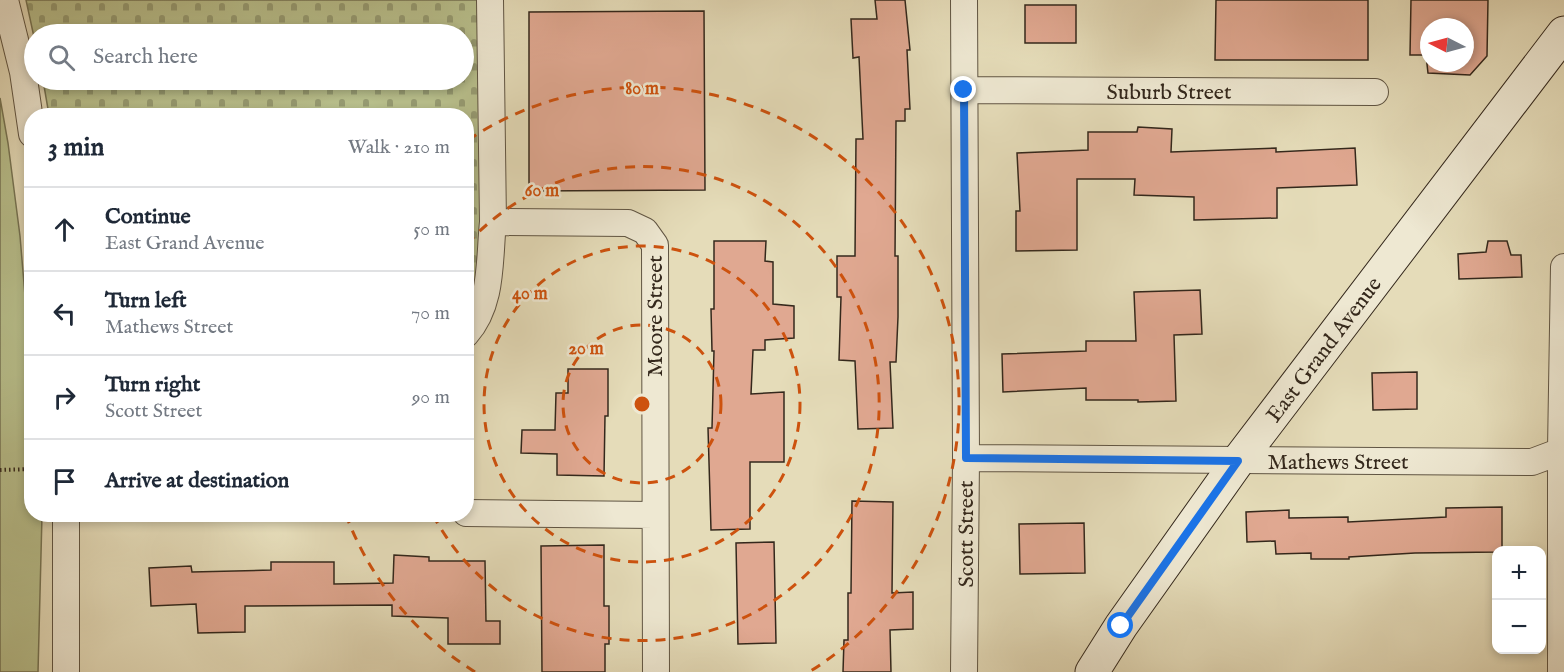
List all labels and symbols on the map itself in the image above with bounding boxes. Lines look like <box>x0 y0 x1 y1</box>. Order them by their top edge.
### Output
north arrow <box>1420 18 1474 72</box>
route end <box>950 76 976 102</box>
text: 80 m <box>625 78 659 101</box>
street label: Suburb Street <box>1106 79 1232 107</box>
text: 60 m <box>525 180 559 203</box>
street label: Moore Street <box>642 255 670 377</box>
street label: East Grand Avenue <box>1261 272 1389 429</box>
text: 40 m <box>512 283 548 306</box>
text: 20 m <box>568 338 604 361</box>
centre of rings <box>632 394 652 414</box>
street label: Mathews Street <box>1267 449 1409 477</box>
street label: Scott Street <box>953 480 981 588</box>
route start <box>1107 612 1133 638</box>

